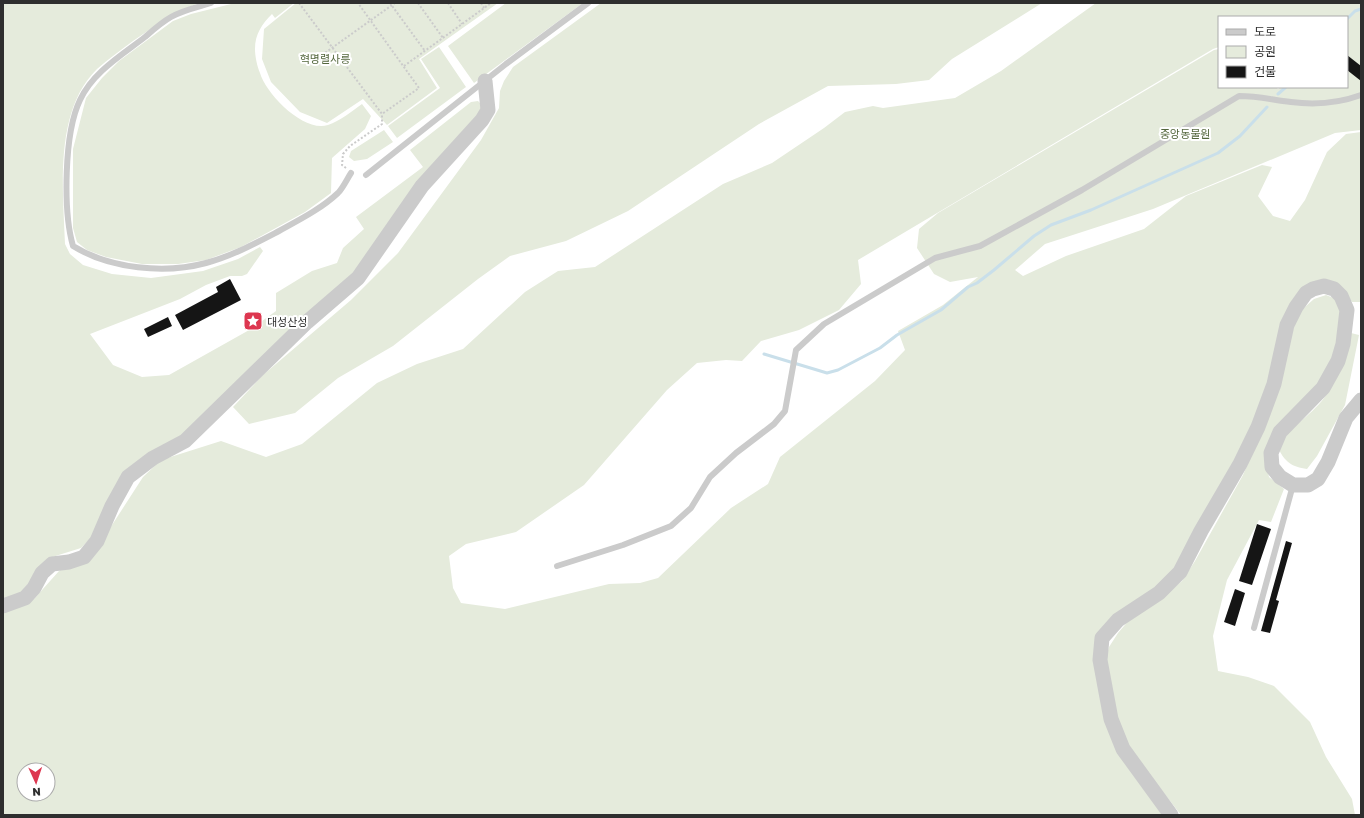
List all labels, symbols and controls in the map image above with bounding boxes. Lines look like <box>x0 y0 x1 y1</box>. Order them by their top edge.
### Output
legend <box>1218 16 1348 88</box>
text: 도로 <box>1254 24 1276 39</box>
text: 공원 <box>1254 44 1276 59</box>
park label: 혁명렬사릉 <box>300 52 350 65</box>
text: 건물 <box>1254 64 1276 79</box>
park label: 중앙동물원 <box>1160 127 1210 140</box>
place icon: 대성산성 <box>242 310 264 332</box>
place label: 대성산성 <box>267 315 307 328</box>
north arrow <box>16 762 56 802</box>
text: N <box>32 786 41 799</box>

